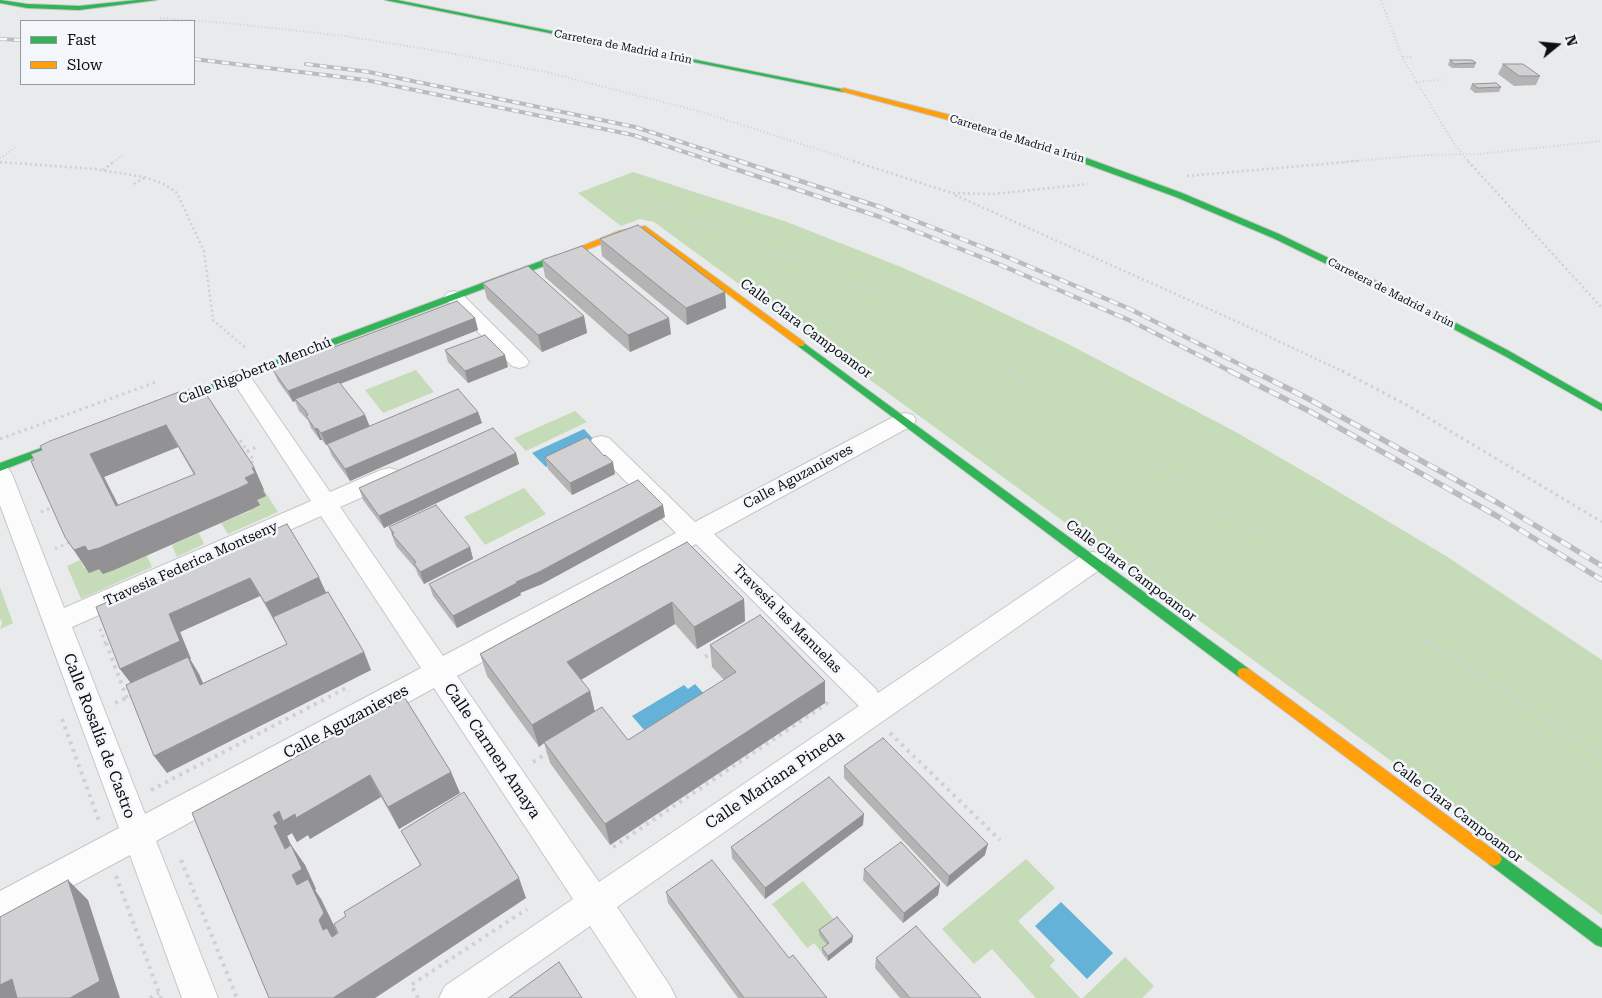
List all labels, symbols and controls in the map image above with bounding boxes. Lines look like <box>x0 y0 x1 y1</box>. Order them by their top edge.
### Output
legend <box>20 20 195 85</box>
north arrow <box>1532 20 1582 70</box>
street label: Carretera de Madrid a Irún <box>553 27 693 67</box>
text: Fast <box>67 31 96 49</box>
text: N <box>1562 33 1581 48</box>
text: Slow <box>67 56 102 74</box>
street label: Carretera de Madrid a Irún <box>948 112 1086 166</box>
street label: Carretera de Madrid a Irún <box>1325 255 1457 331</box>
street label: Calle Clara Campoamor <box>737 276 875 382</box>
street label: Calle Rigoberta Menchú <box>176 334 334 408</box>
street label: Calle Aguzanieves <box>740 441 856 513</box>
street label: Calle Clara Campoamor <box>1062 516 1200 626</box>
street label: Travesía Federica Montseny <box>101 518 281 610</box>
street label: Travesía las Manuelas <box>729 561 845 677</box>
street label: Calle Rosalía de Castro <box>59 651 139 821</box>
street label: Calle Carmen Amaya <box>440 680 544 822</box>
street label: Calle Aguzanieves <box>280 681 412 763</box>
street label: Calle Mariana Pineda <box>702 726 848 834</box>
street label: Calle Clara Campoamor <box>1388 757 1526 867</box>

